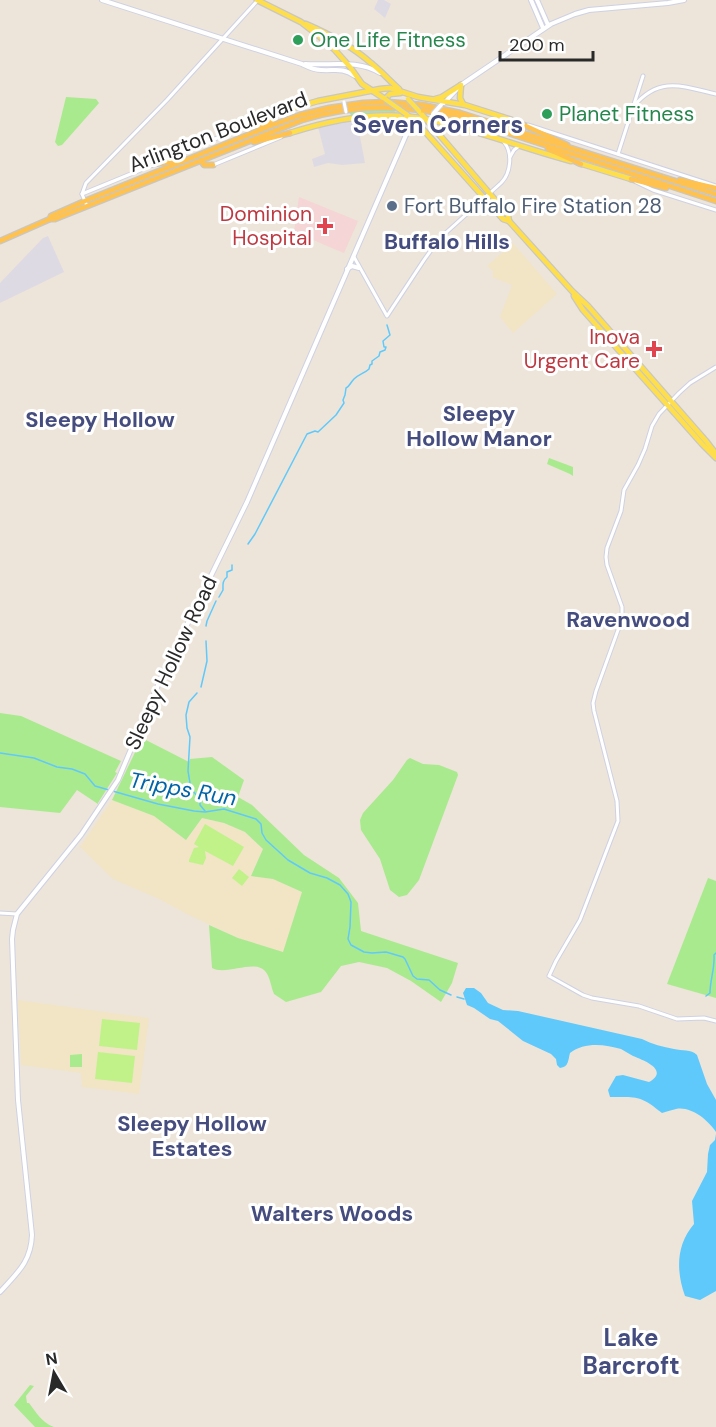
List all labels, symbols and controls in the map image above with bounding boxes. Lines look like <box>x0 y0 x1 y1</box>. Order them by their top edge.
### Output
scale bar <box>500 24 593 62</box>
place label: One Life Fitness <box>310 26 466 54</box>
marker: One Life Fitness <box>291 33 305 47</box>
text: 200 m <box>509 33 565 57</box>
street label: Arlington Boulevard <box>125 85 311 179</box>
place label: Planet Fitness <box>559 100 694 128</box>
marker: Planet Fitness <box>540 107 554 121</box>
district label: Seven Corners <box>353 109 523 140</box>
place label: Fort Buffalo Fire Station 28 <box>404 192 662 220</box>
marker: Fort Buffalo Fire Station 28 <box>385 199 399 213</box>
place label: Dominion Hospital <box>220 200 312 252</box>
marker: Dominion Hospital <box>316 217 334 235</box>
district label: Buffalo Hills <box>384 227 510 256</box>
place label: Inova Urgent Care <box>524 323 640 375</box>
marker: Inova Urgent Care <box>645 340 663 358</box>
district label: Sleepy Hollow Manor <box>406 399 552 453</box>
district label: Sleepy Hollow <box>25 405 175 434</box>
street label: Sleepy Hollow Road <box>118 571 224 755</box>
district label: Ravenwood <box>566 605 690 634</box>
water label: Tripps Run <box>127 765 239 813</box>
district label: Sleepy Hollow Estates <box>117 1109 267 1163</box>
district label: Walters Woods <box>251 1199 413 1228</box>
district label: Lake Barcroft <box>582 1322 680 1381</box>
north arrow <box>24 1343 84 1403</box>
text: N <box>44 1347 59 1370</box>

